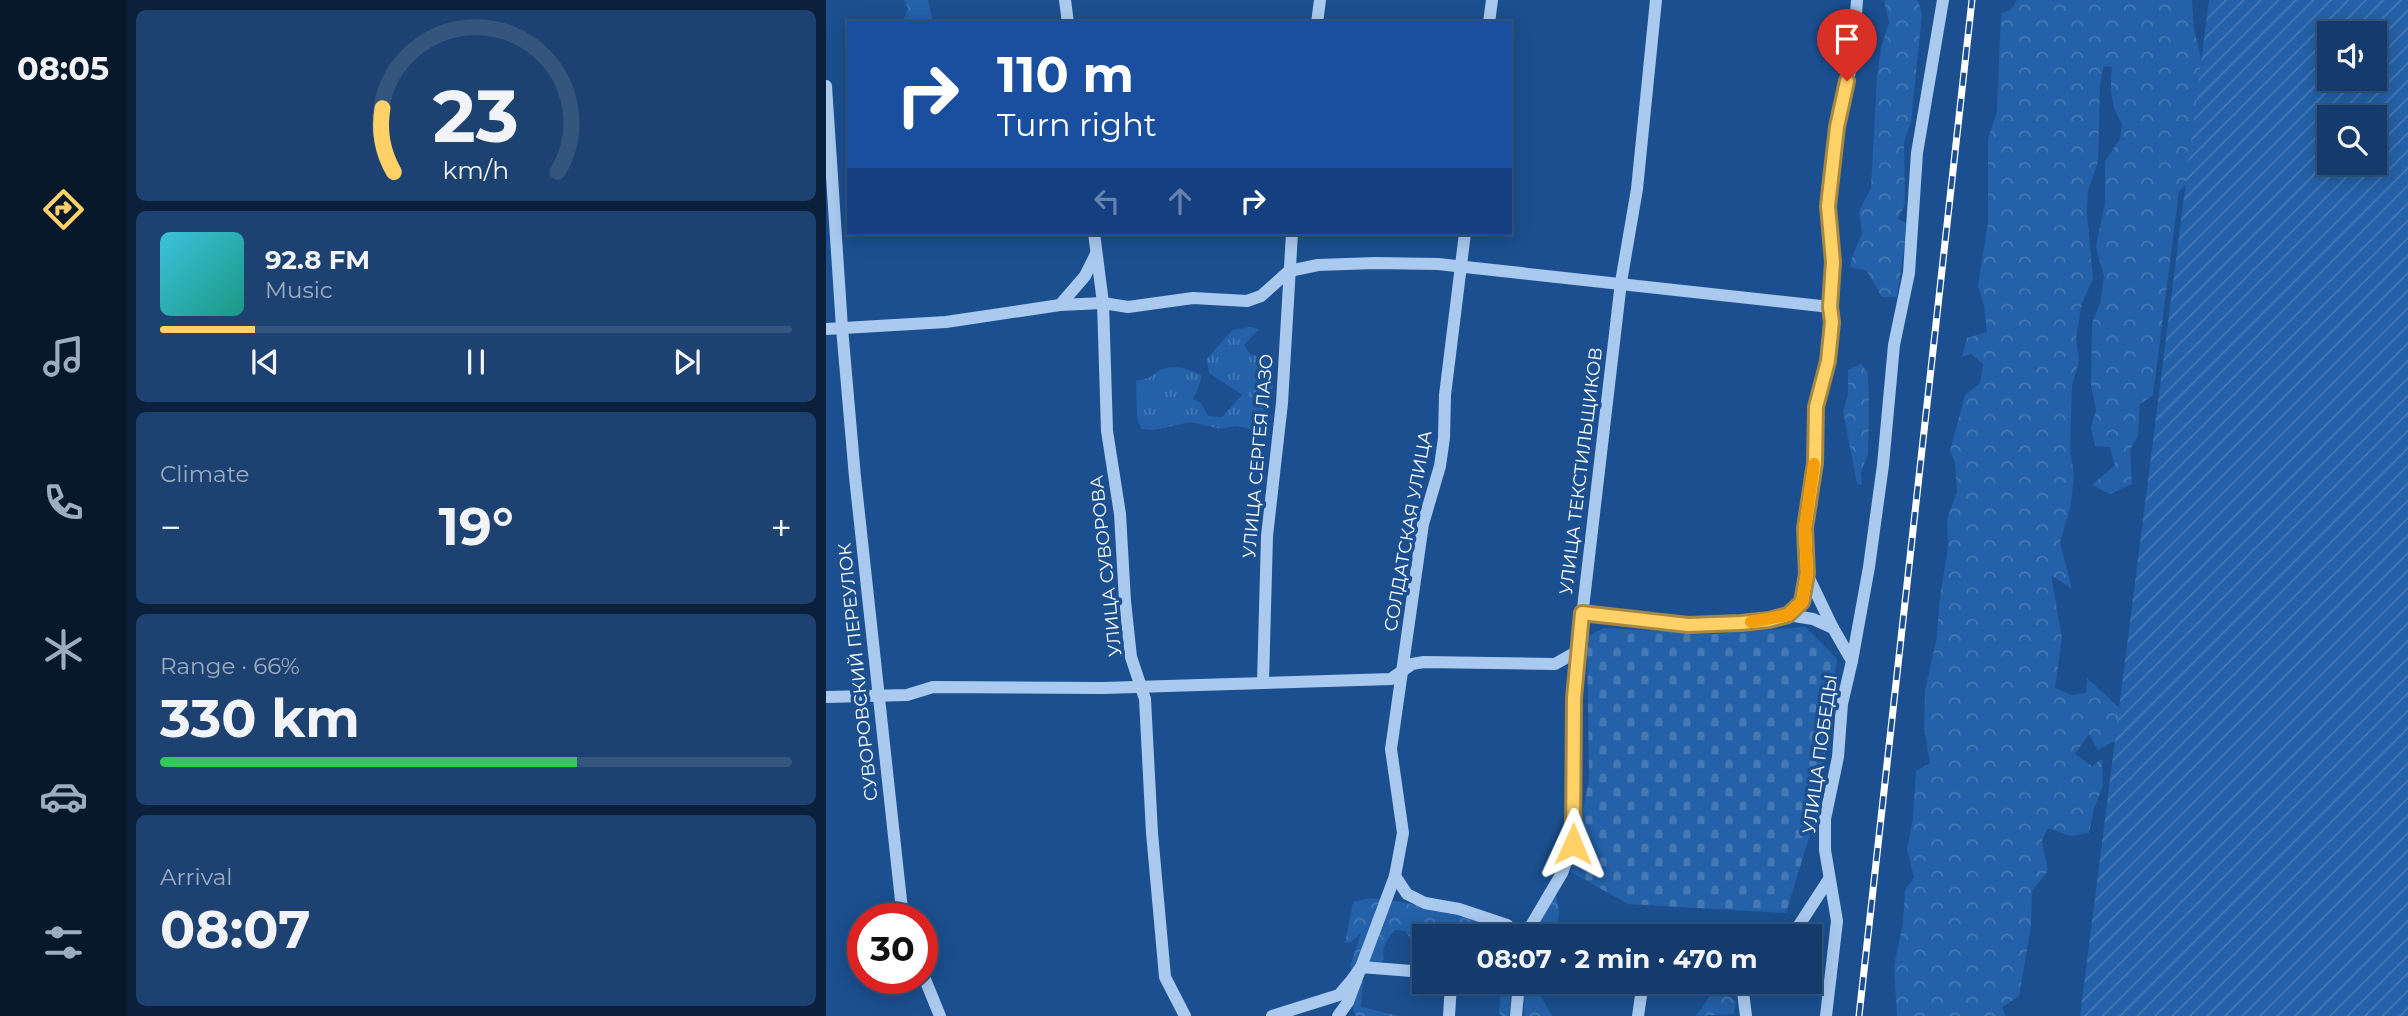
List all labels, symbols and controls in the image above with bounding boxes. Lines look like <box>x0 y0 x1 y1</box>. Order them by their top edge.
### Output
pin <box>1817 9 1877 81</box>
icon: arrive <box>1828 20 1866 58</box>
map controls <box>2317 21 2387 175</box>
button: sound <box>2317 21 2387 91</box>
text: 110 m <box>997 45 1134 104</box>
text: 08:05 <box>17 49 109 88</box>
icon: right <box>882 49 973 140</box>
text: 23 <box>433 72 519 160</box>
text: Turn right <box>997 105 1157 144</box>
button: search <box>2317 105 2387 175</box>
text: km/h <box>443 154 509 184</box>
icon: left <box>1088 182 1126 220</box>
icon: ahead <box>1161 182 1199 220</box>
icon: right <box>1234 182 1272 220</box>
icon: directions <box>39 185 88 234</box>
text: 92.8 FM <box>265 244 370 276</box>
text: Music <box>265 276 333 304</box>
icon: music <box>39 332 88 381</box>
icon: previous <box>246 343 284 381</box>
icon: pause <box>457 343 495 381</box>
icon: next <box>668 343 706 381</box>
street label: УЛИЦА ТЕКСТИЛЬЩИКОВ <box>1555 346 1607 596</box>
street label: УЛИЦА СЕРГЕЯ ЛАЗО <box>1238 353 1278 559</box>
street label: СОЛДАТСКАЯ УЛИЦА <box>1380 428 1437 633</box>
text: Climate <box>160 460 249 488</box>
street label: УЛИЦА СУВОРОВА <box>1085 474 1126 658</box>
icon: phone <box>39 478 88 527</box>
text: 19° <box>438 495 514 558</box>
text: − <box>160 504 182 551</box>
text: + <box>770 504 792 551</box>
street label: СУВОРОВСКИЙ ПЕРЕУЛОК <box>833 542 882 802</box>
icon: climate <box>39 625 88 674</box>
text: Range · 66% <box>160 652 300 680</box>
street label: УЛИЦА ПОБЕДЫ <box>1798 673 1842 835</box>
text: 330 km <box>160 687 360 750</box>
icon: car <box>39 772 88 821</box>
position arrow <box>1536 807 1610 881</box>
text: Arrival <box>160 863 233 891</box>
text: 08:07 <box>160 898 311 961</box>
speed limit sign: 30 <box>847 903 938 994</box>
icon: filters <box>39 918 88 967</box>
text: 08:07 · 2 min · 470 m <box>1477 943 1757 975</box>

